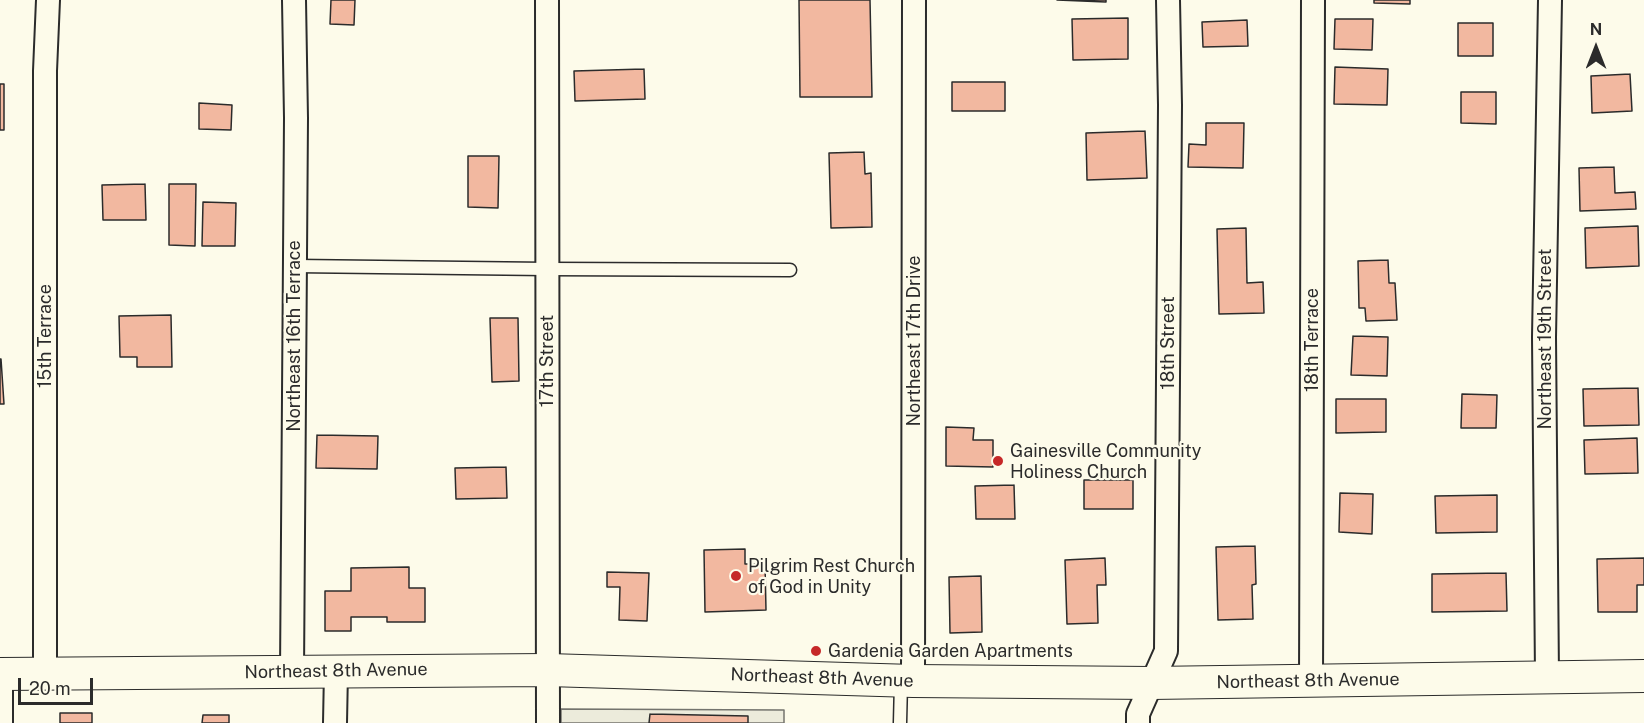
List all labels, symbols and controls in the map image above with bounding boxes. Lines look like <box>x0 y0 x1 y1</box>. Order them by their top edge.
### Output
north arrow <box>1566 18 1626 78</box>
text: N <box>1590 20 1602 39</box>
street label: Northeast 16th Terrace <box>283 240 305 432</box>
street label: Northeast 19th Street <box>1534 249 1556 429</box>
street label: Northeast 17th Drive <box>903 256 925 426</box>
street label: 15th Terrace <box>34 284 56 388</box>
street label: 18th Terrace <box>1301 288 1323 392</box>
street label: 18th Street <box>1157 296 1179 390</box>
street label: 17th Street <box>536 315 558 407</box>
place label: Gainesville Community Holiness Church <box>1010 440 1201 482</box>
marker: Gainesville Community Holiness Church <box>991 454 1005 468</box>
place label: Pilgrim Rest Church of God in Unity <box>748 555 915 598</box>
marker: Pilgrim Rest Church of God in Unity <box>729 569 743 583</box>
place label: Gardenia Garden Apartments <box>828 640 1073 662</box>
marker: Gardenia Garden Apartments <box>809 644 823 658</box>
street label: Northeast 8th Avenue <box>244 659 428 683</box>
street label: Northeast 8th Avenue <box>730 664 914 692</box>
scale bar <box>21 666 96 704</box>
street label: Northeast 8th Avenue <box>1216 669 1400 693</box>
text: 20 m <box>29 678 71 699</box>

